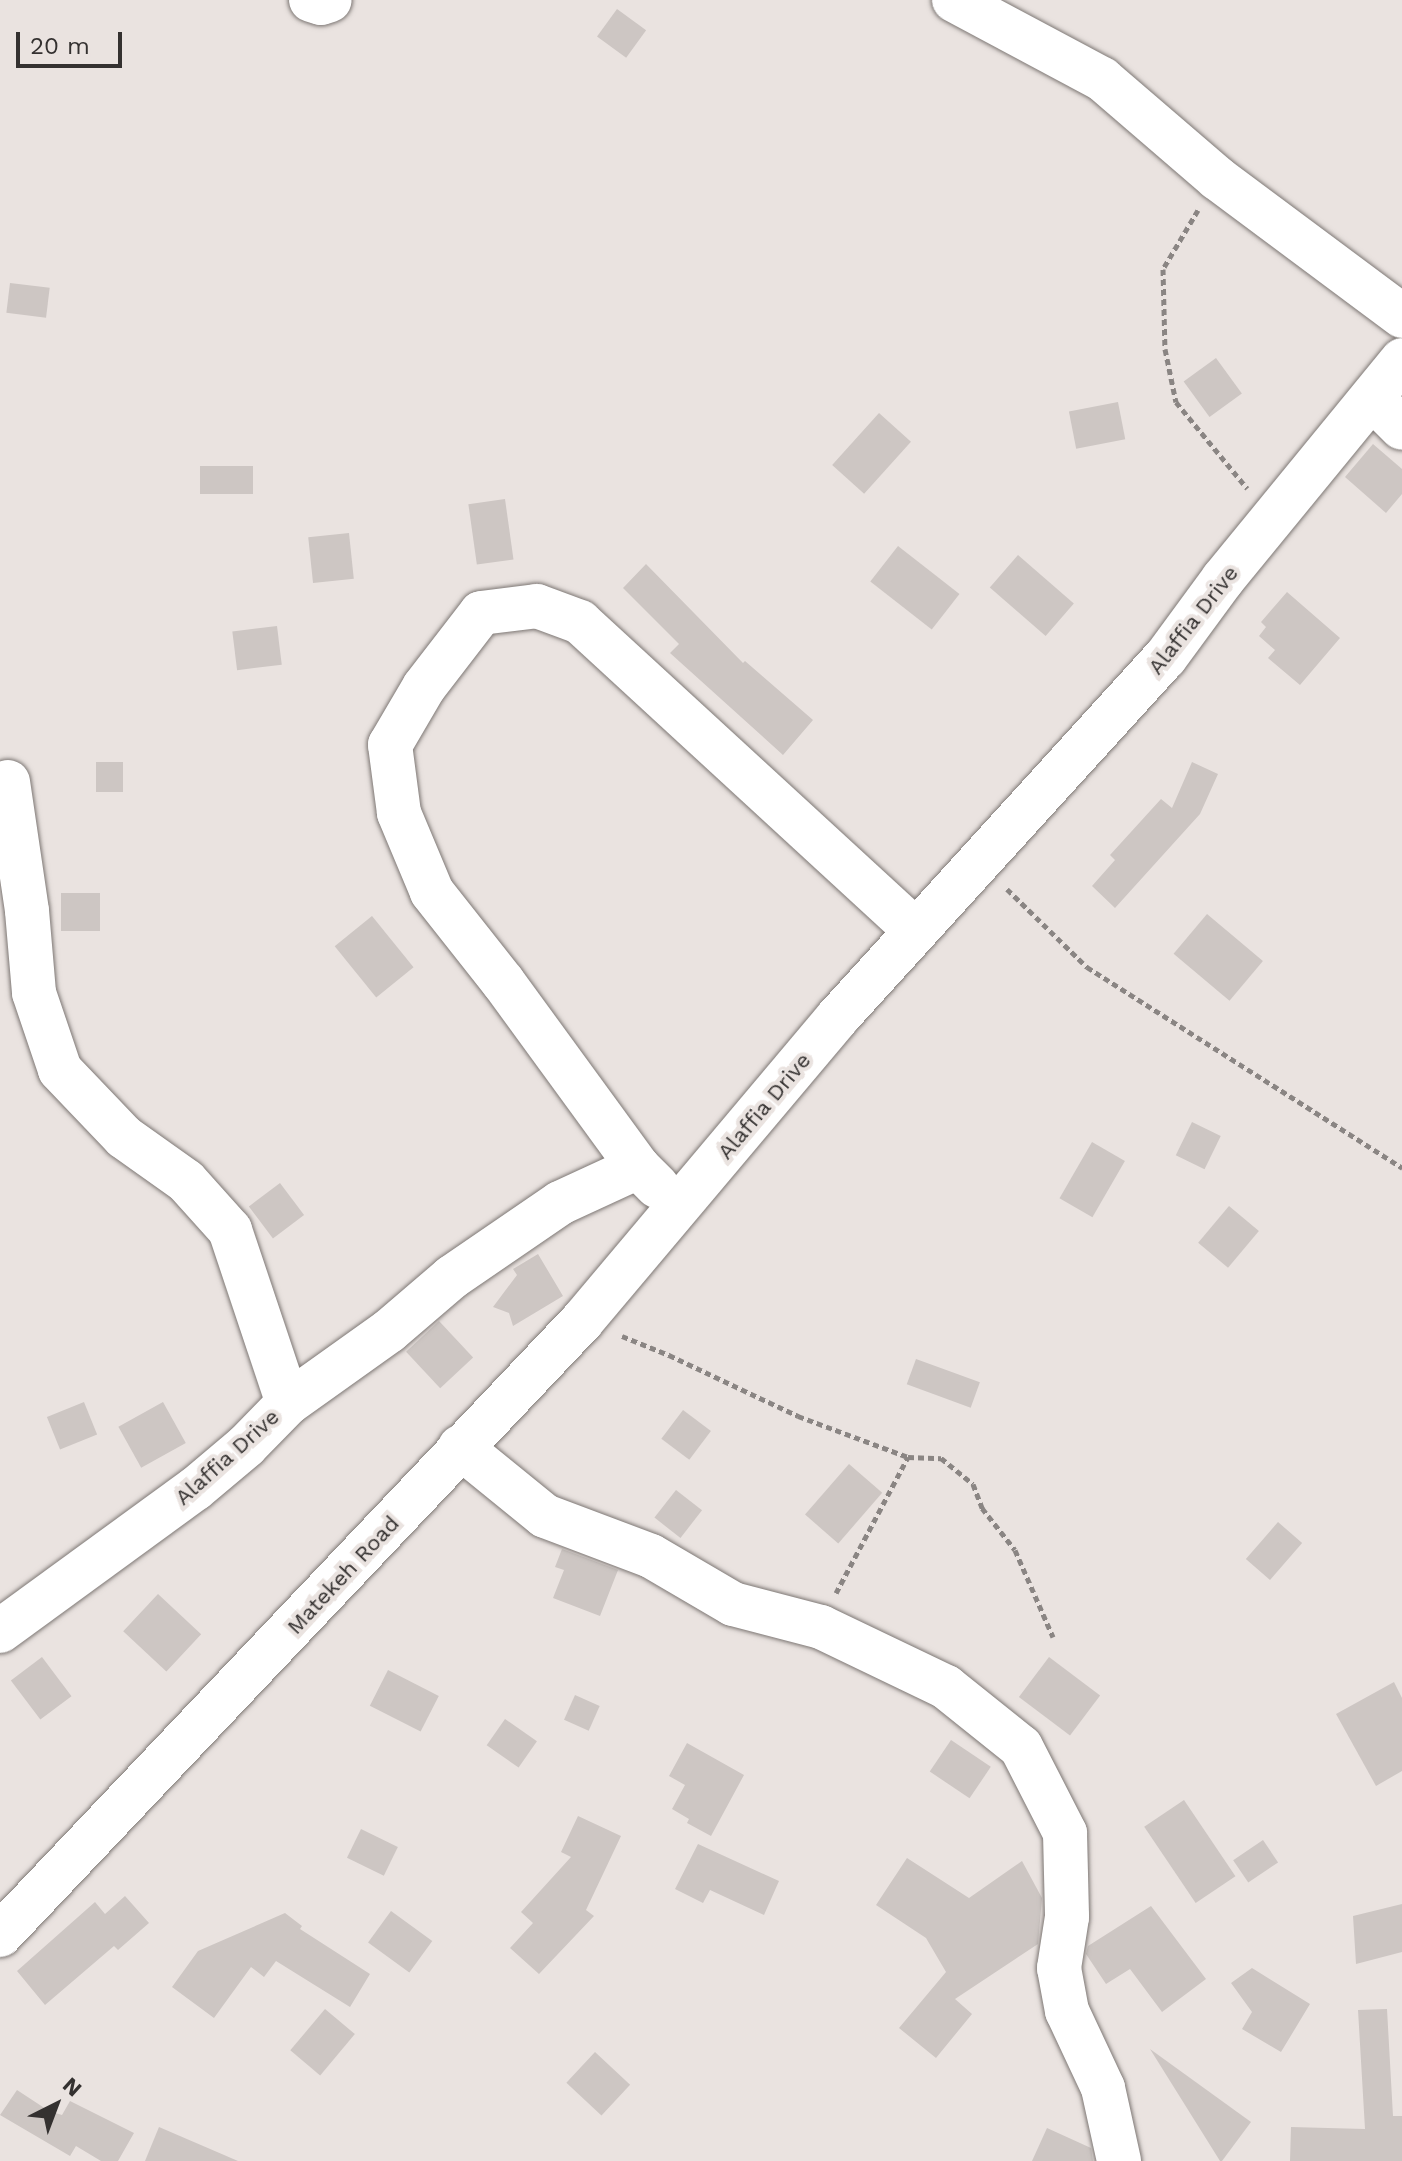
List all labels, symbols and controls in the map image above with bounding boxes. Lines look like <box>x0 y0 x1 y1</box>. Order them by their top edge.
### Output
scale bar <box>20 16 126 66</box>
text: 20 m <box>30 32 90 60</box>
street label: Alaffia Drive <box>1142 560 1244 680</box>
street label: Alaffia Drive <box>712 1047 816 1165</box>
street label: Alaffia Drive <box>169 1403 285 1511</box>
street label: Matekeh Road <box>281 1510 405 1640</box>
north arrow <box>16 2065 96 2145</box>
text: N <box>58 2072 87 2102</box>

